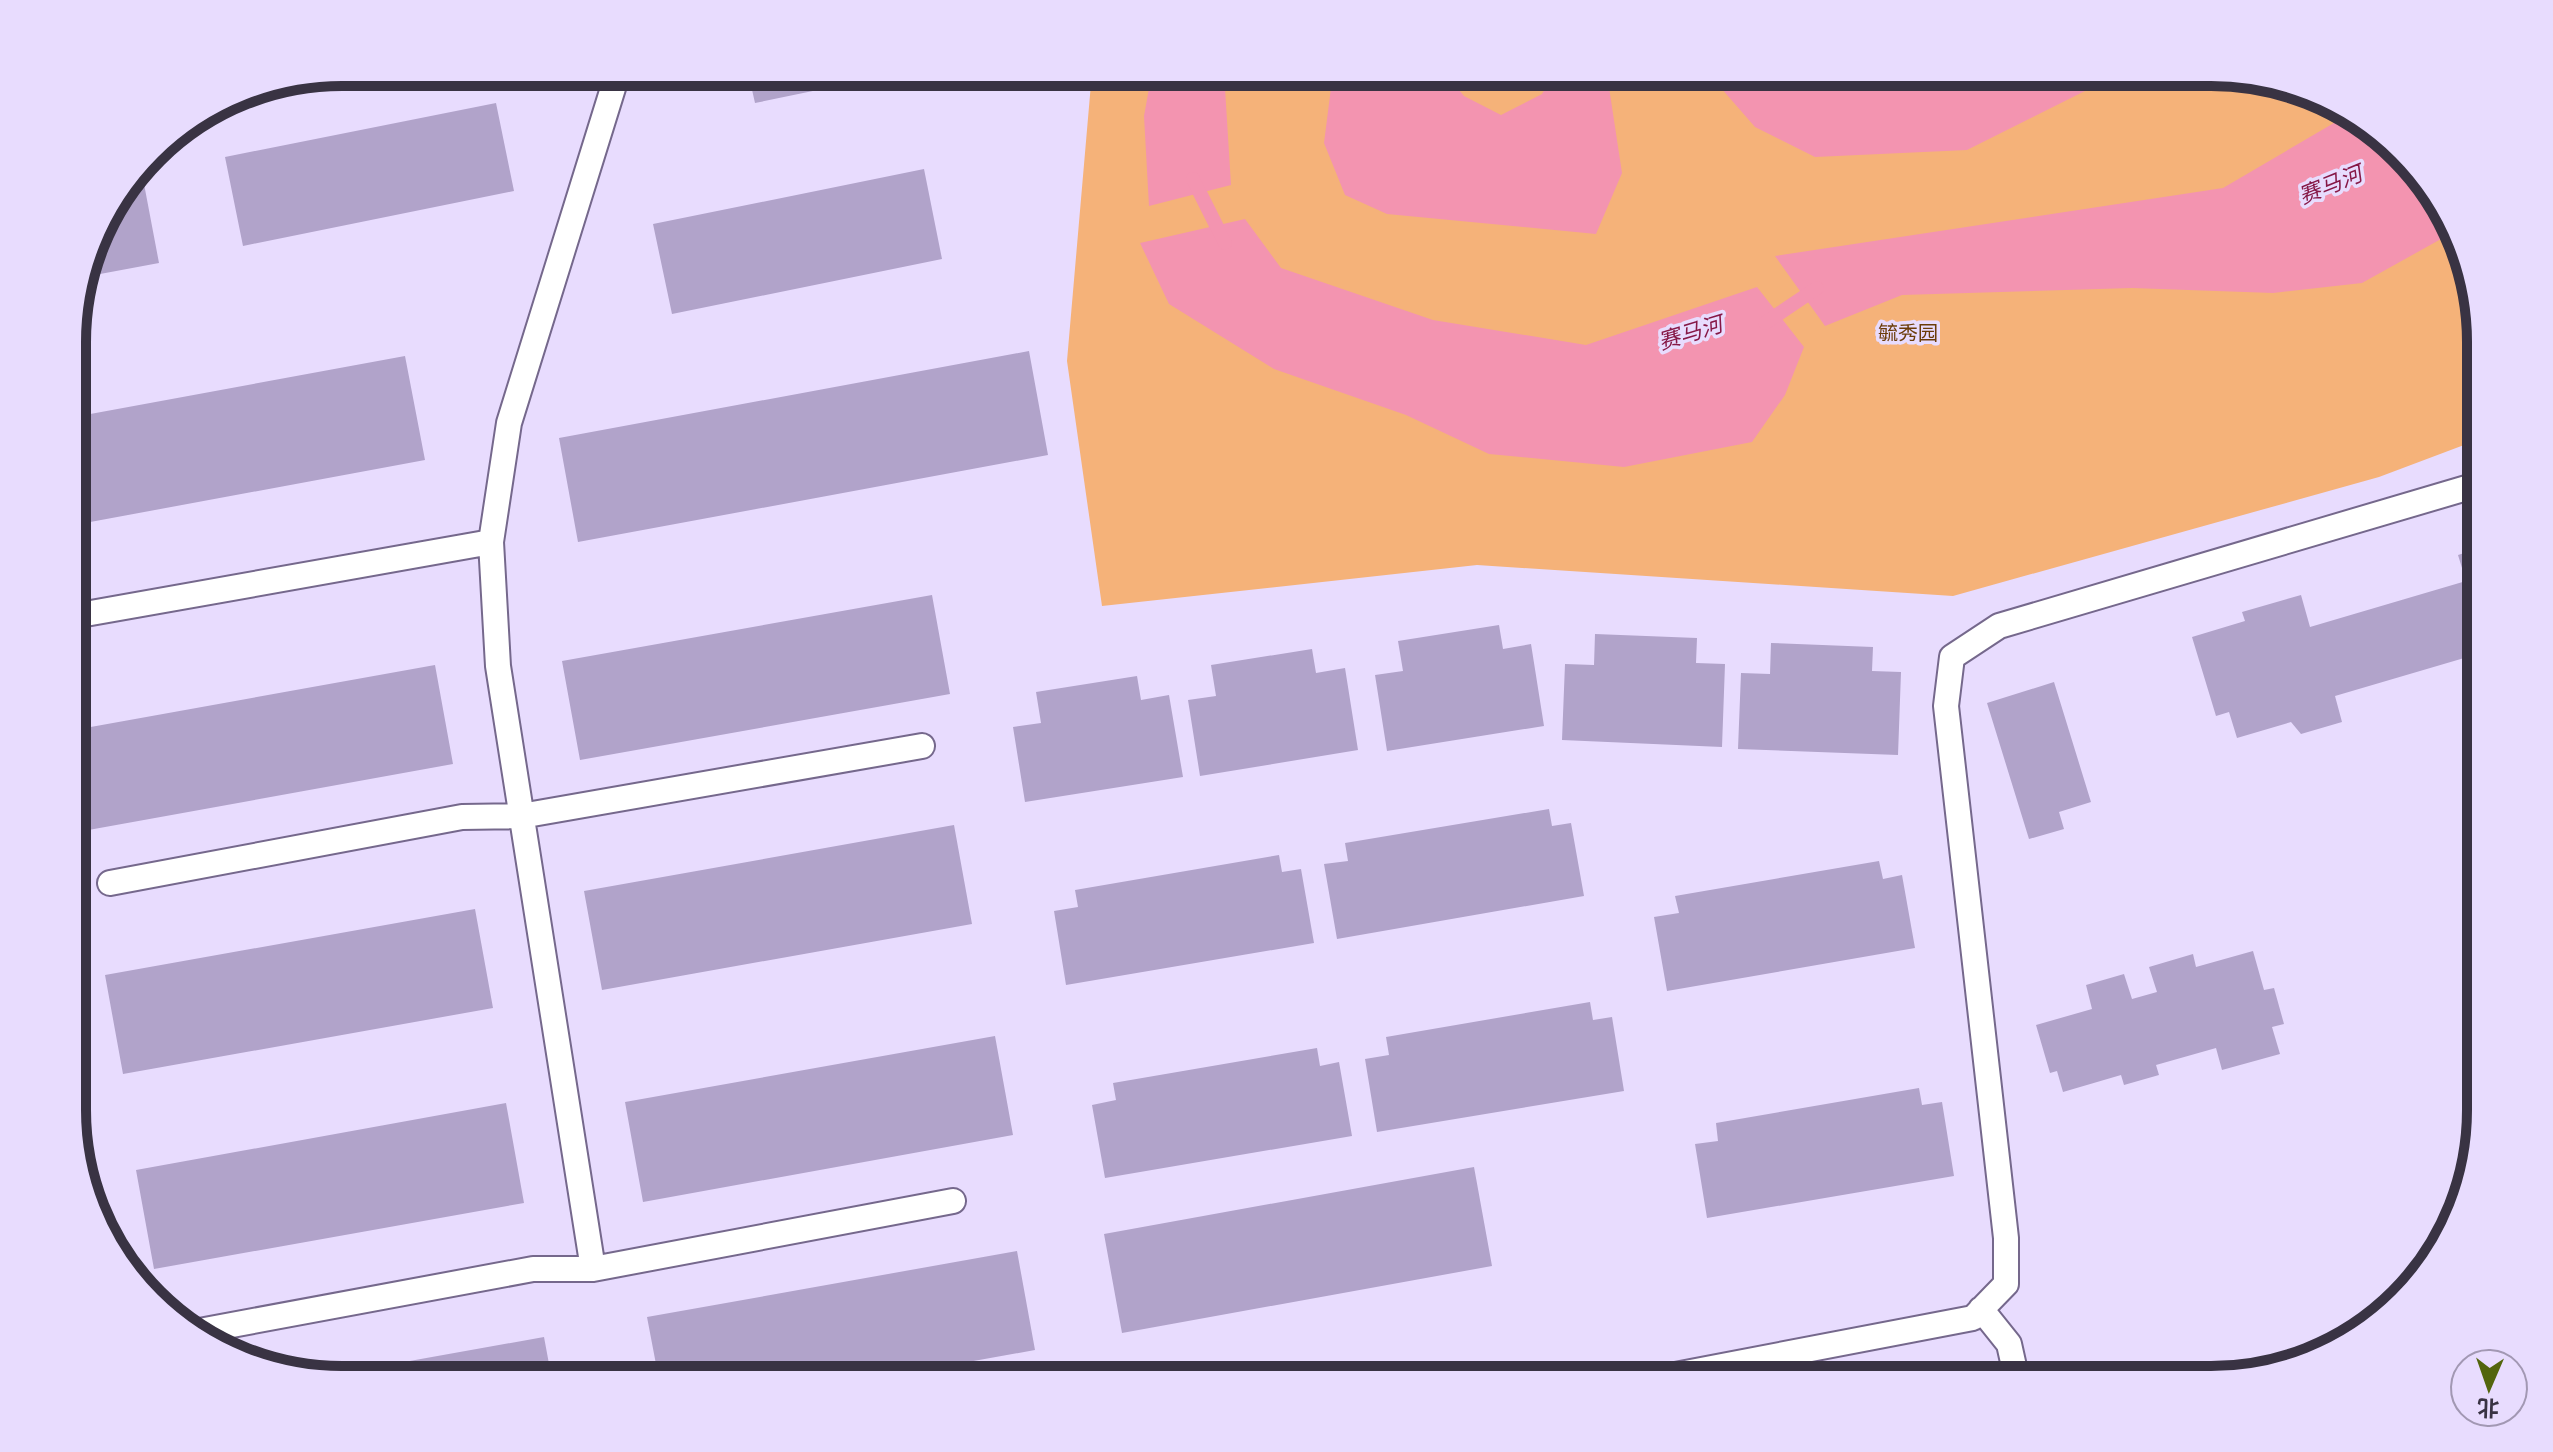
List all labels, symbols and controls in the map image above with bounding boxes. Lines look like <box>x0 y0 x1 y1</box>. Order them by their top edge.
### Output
water label: 赛马河 <box>2294 157 2370 210</box>
water label: 赛马河 <box>1654 307 1730 356</box>
park label: 毓秀园 <box>1878 319 1938 346</box>
north arrow <box>2449 1348 2529 1428</box>
text: 北 <box>2477 1394 2500 1423</box>

